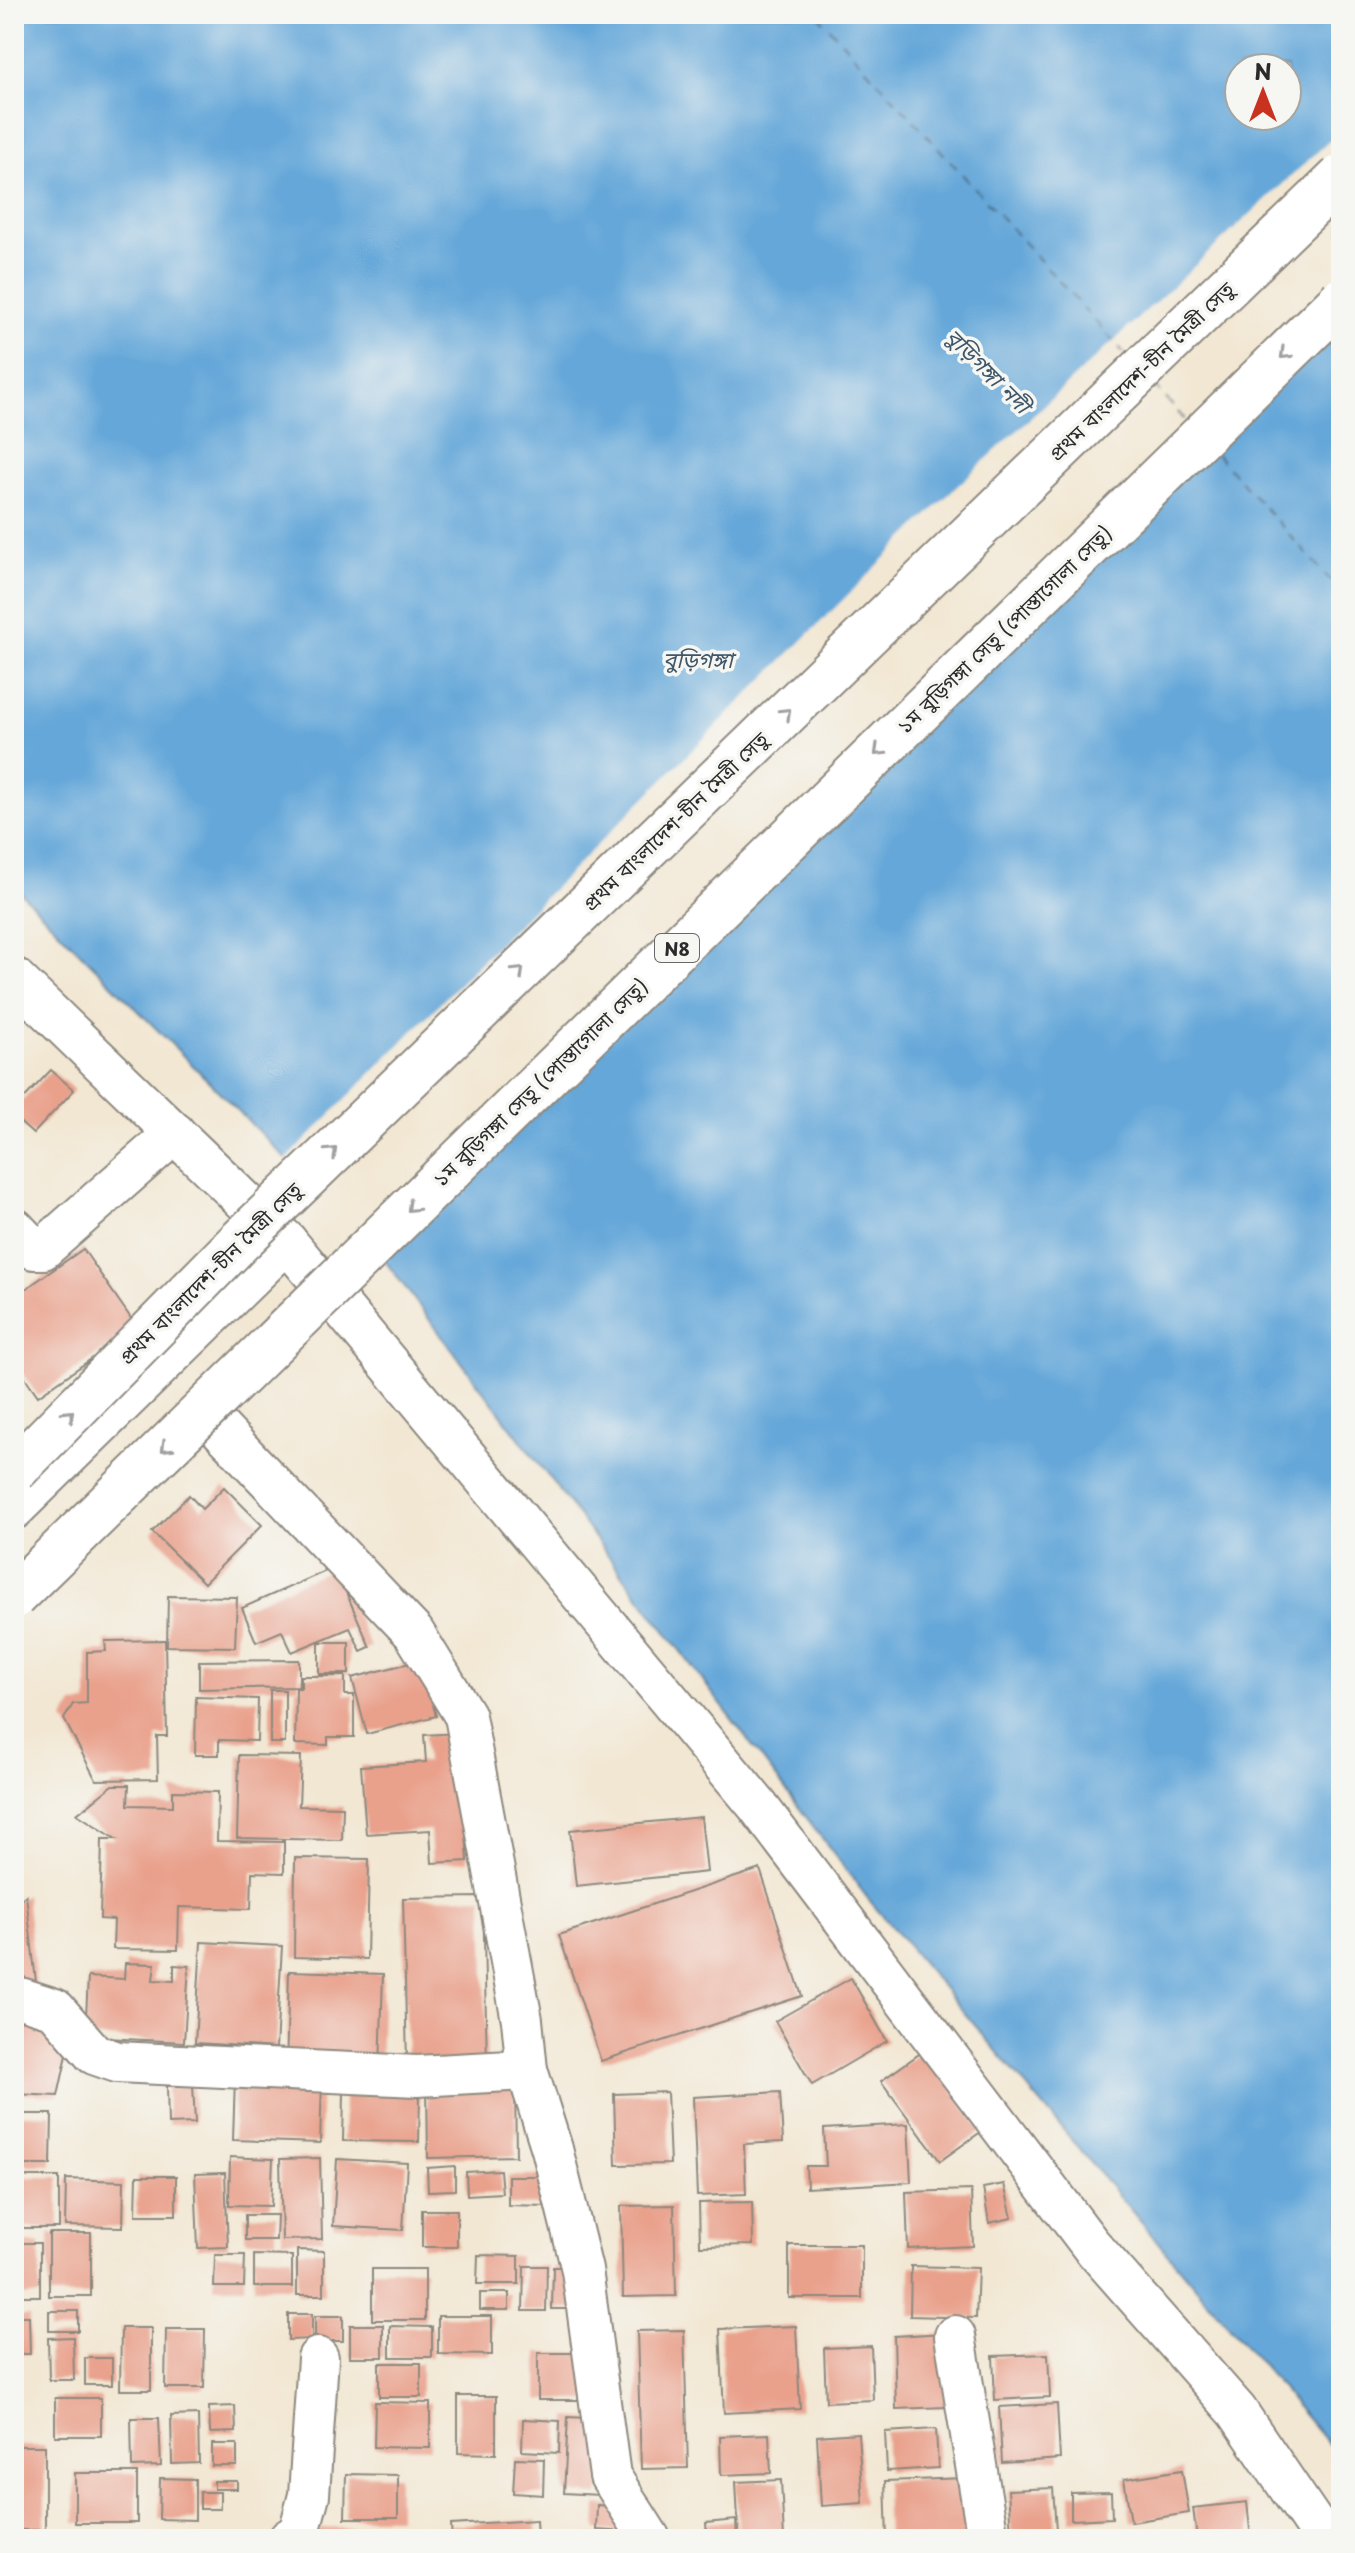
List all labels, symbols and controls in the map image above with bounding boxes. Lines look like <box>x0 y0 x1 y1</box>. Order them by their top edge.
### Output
north arrow <box>1223 52 1303 132</box>
text: N <box>1254 54 1272 87</box>
street label: প্রথম বাংলাদেশ-চীন মৈত্রী সেতু <box>1042 274 1241 468</box>
water label: বুড়িগঙ্গা নদী <box>939 320 1042 423</box>
one-way arrow <box>1280 345 1294 359</box>
street label: ১ম বুড়িগঙ্গা সেতু (পোস্তাগোলা সেতু) <box>890 518 1118 740</box>
water label: বুড়িগঙ্গা <box>663 642 737 675</box>
one-way arrow <box>777 708 791 723</box>
street label: প্রথম বাংলাদেশ-চীন মৈত্রী সেতু <box>576 724 775 918</box>
one-way arrow <box>874 742 888 756</box>
road number: N8 <box>655 934 699 962</box>
one-way arrow <box>510 967 524 981</box>
street label: ১ম বুড়িগঙ্গা সেতু (পোস্তাগোলা সেতু) <box>426 971 654 1193</box>
one-way arrow <box>323 1147 337 1162</box>
street label: প্রথম বাংলাদেশ-চীন মৈত্রী সেতু <box>112 1174 309 1371</box>
one-way arrow <box>407 1197 421 1212</box>
one-way arrow <box>60 1410 74 1424</box>
one-way arrow <box>161 1438 175 1452</box>

